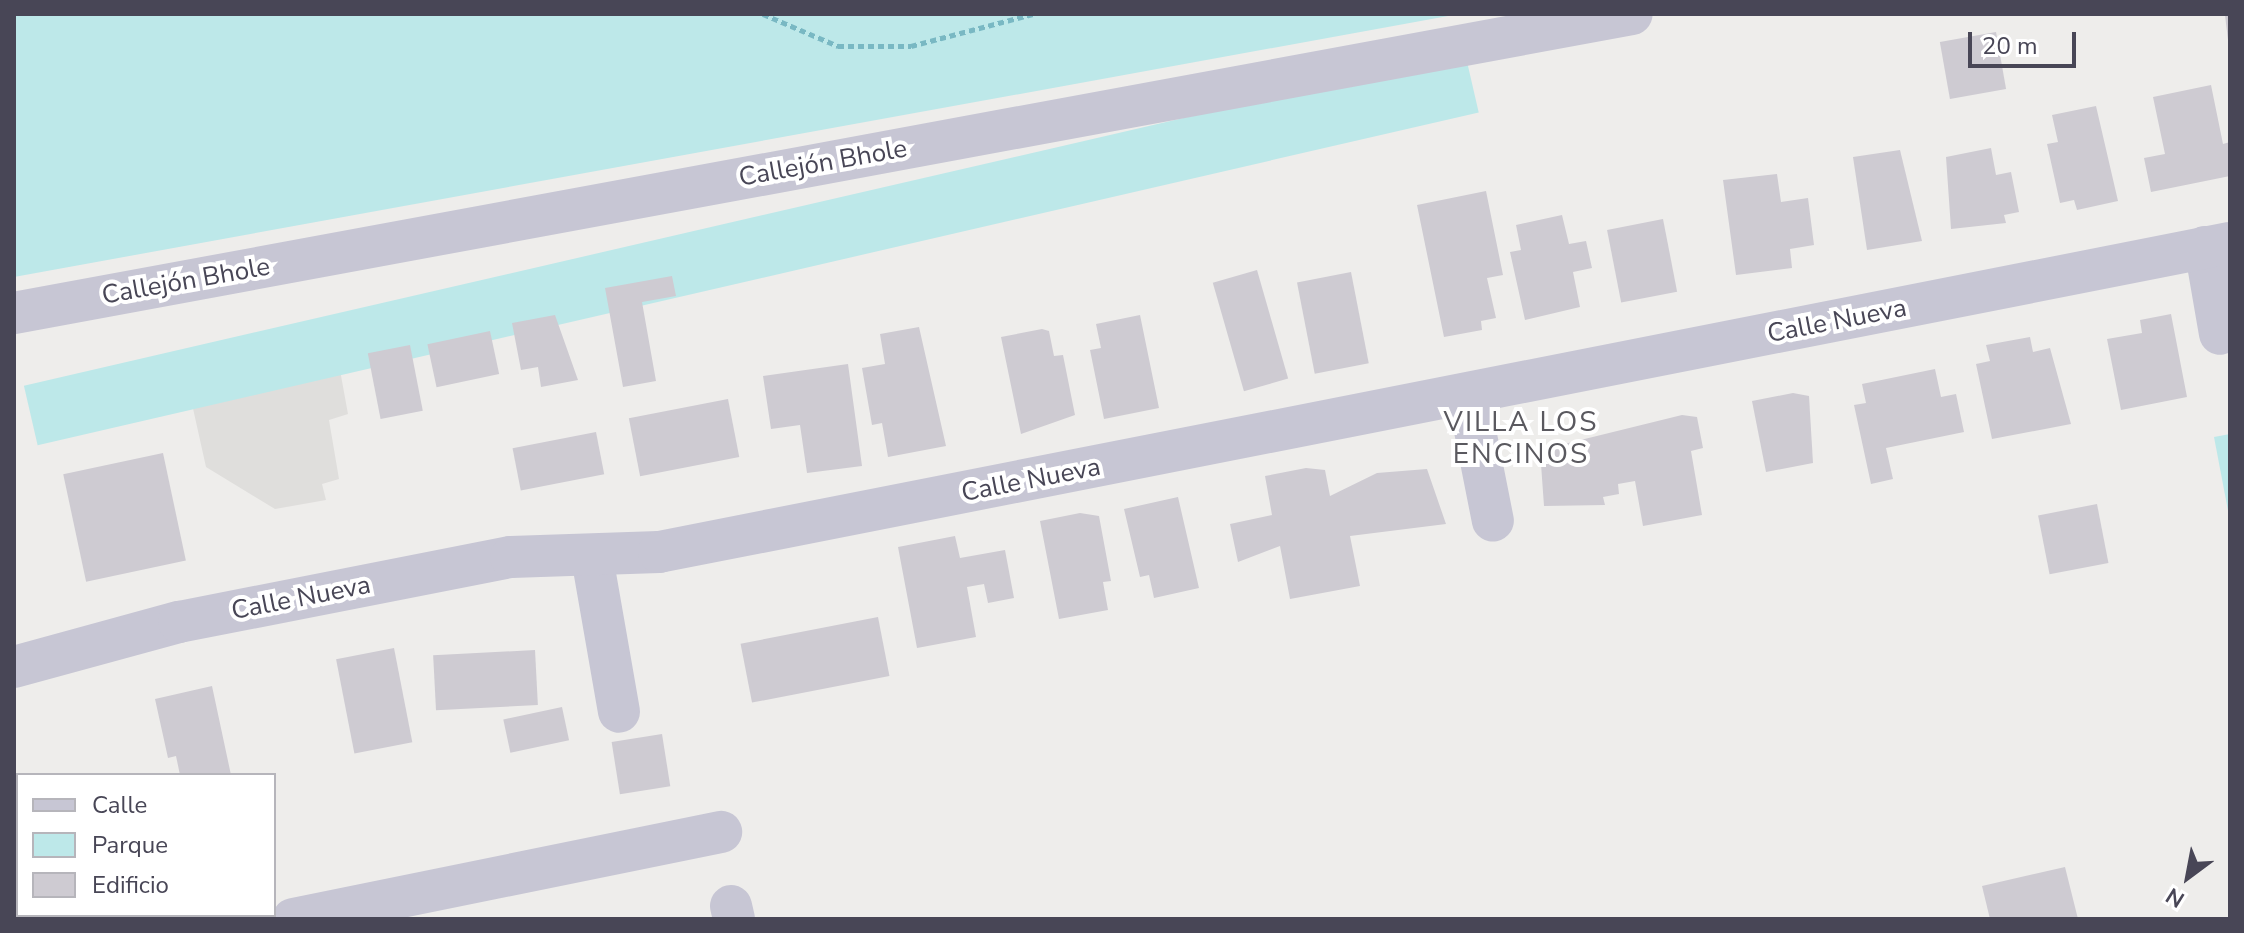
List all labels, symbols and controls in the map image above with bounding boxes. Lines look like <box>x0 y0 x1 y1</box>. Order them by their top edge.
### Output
scale bar <box>1972 16 2080 66</box>
text: 20 m <box>1982 30 2038 62</box>
street label: Callejón Bhole <box>736 133 910 193</box>
street label: Callejón Bhole <box>99 251 273 311</box>
street label: Calle Nueva <box>1765 292 1909 350</box>
district label: VILLA LOS ENCINOS <box>1444 405 1598 471</box>
street label: Calle Nueva <box>959 451 1103 509</box>
street label: Calle Nueva <box>229 569 373 627</box>
legend <box>16 773 276 917</box>
text: Calle <box>92 789 147 821</box>
text: Parque <box>92 829 168 861</box>
north arrow <box>2148 837 2228 917</box>
text: Edificio <box>92 869 169 901</box>
text: N <box>2160 880 2190 914</box>

